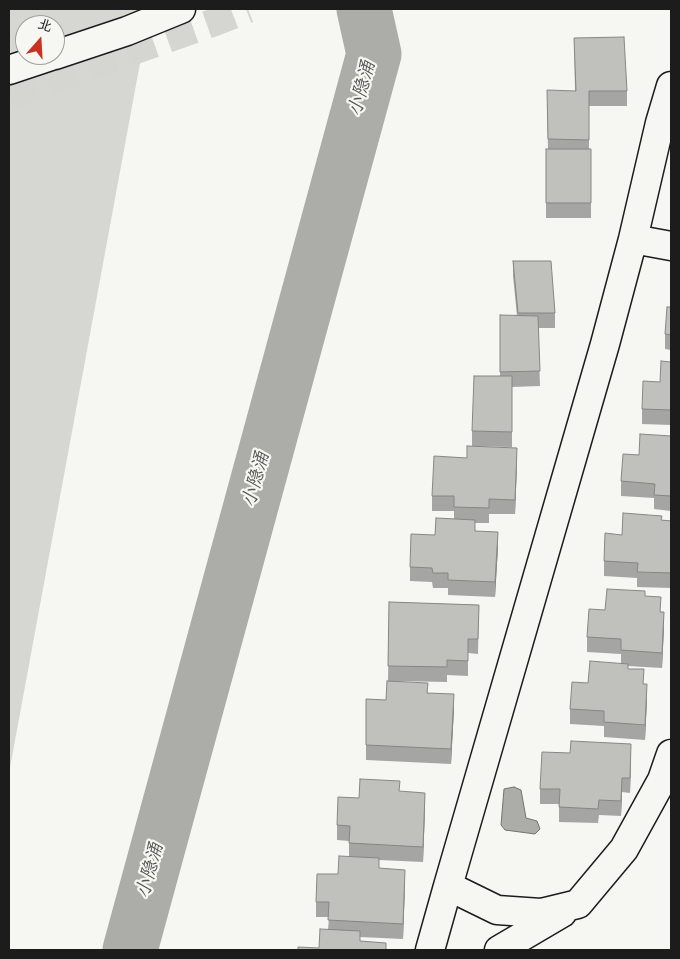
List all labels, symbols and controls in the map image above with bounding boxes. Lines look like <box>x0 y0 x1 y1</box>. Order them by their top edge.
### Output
text: 北 <box>35 14 55 38</box>
north arrow <box>15 15 65 65</box>
water label: 小隐涌 <box>346 59 382 119</box>
water label: 小隐涌 <box>240 450 276 510</box>
water label: 小隐涌 <box>134 841 170 901</box>

